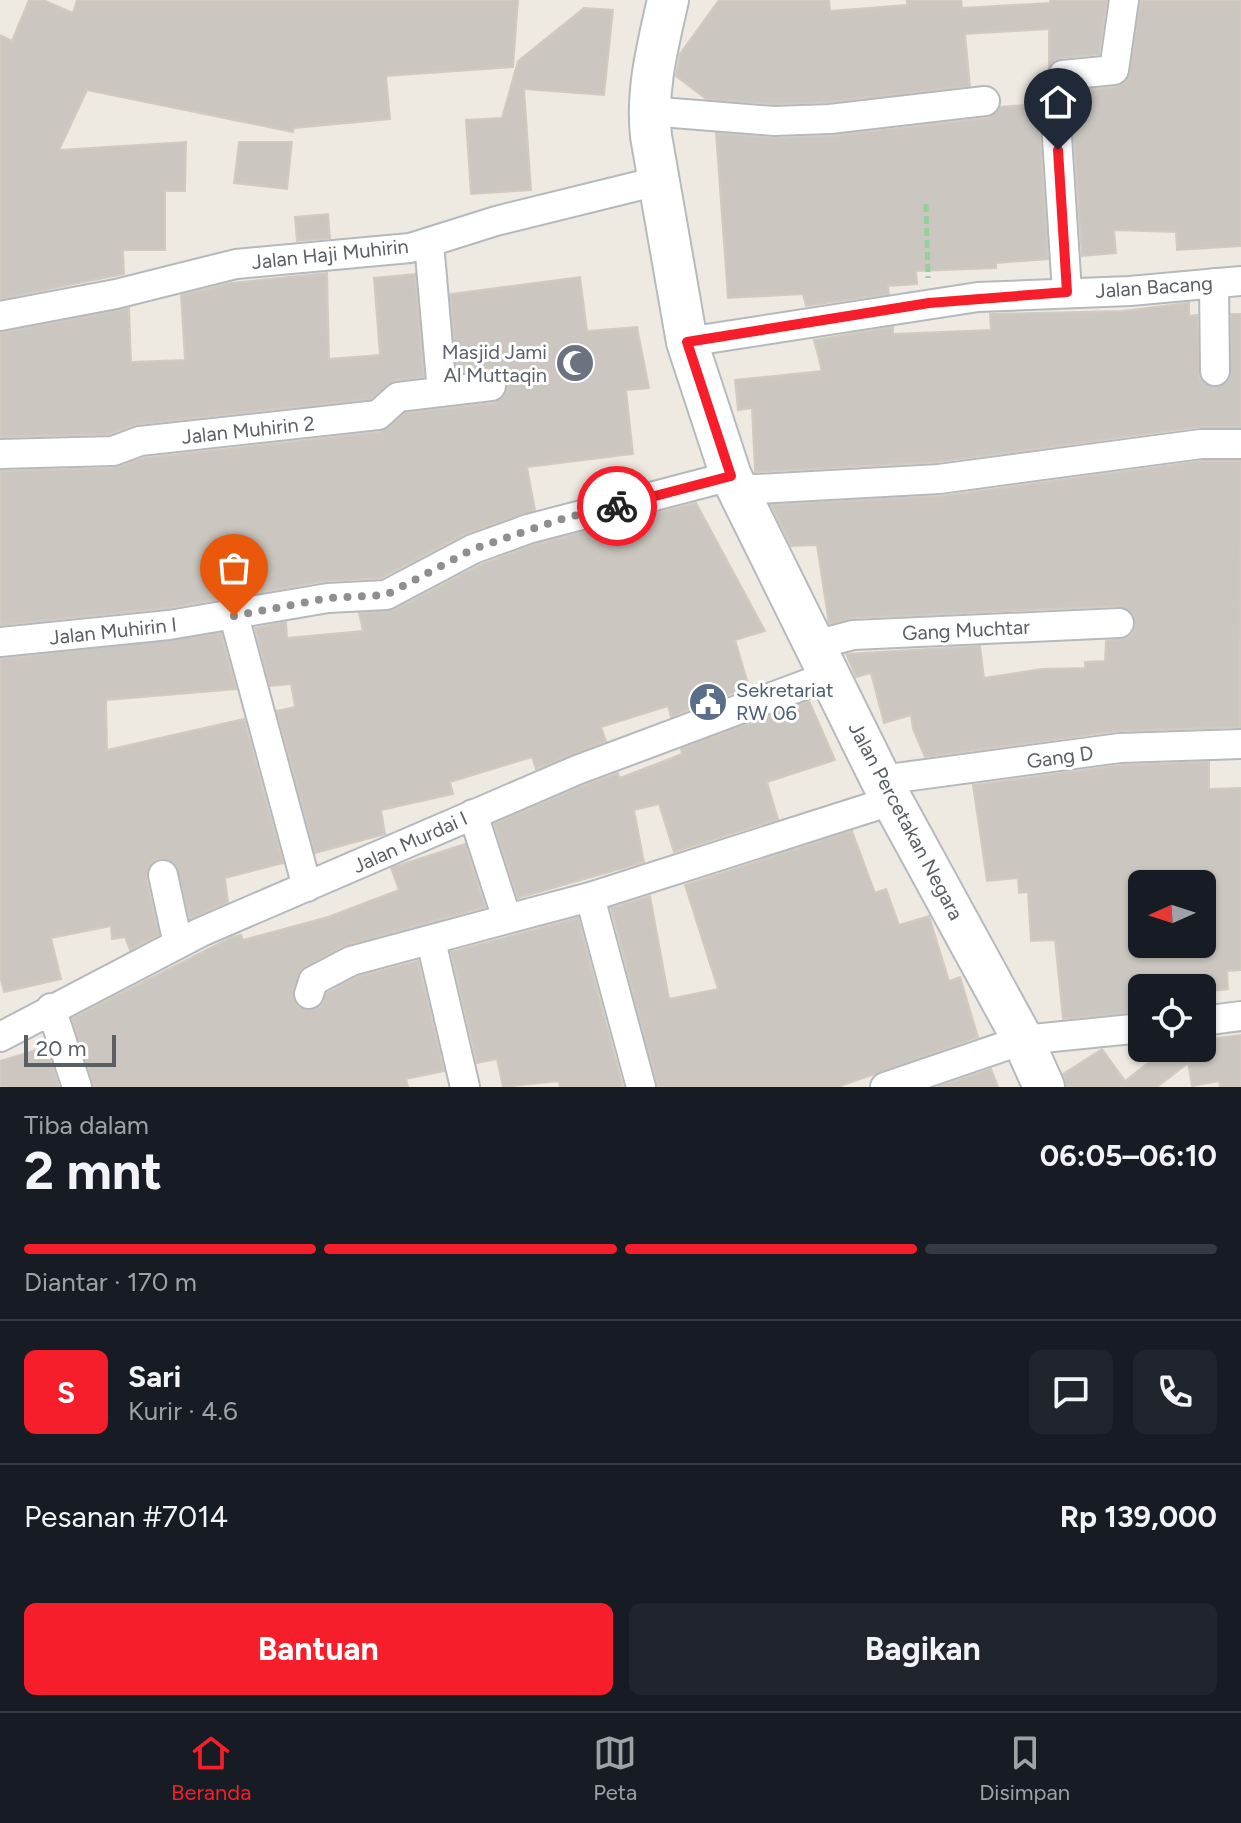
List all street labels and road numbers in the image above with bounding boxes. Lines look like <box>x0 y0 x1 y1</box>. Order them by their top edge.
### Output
street label: Jalan Haji Muhirin <box>250 234 410 274</box>
street label: Jalan Bacang <box>1095 271 1213 303</box>
street label: Jalan Muhirin 2 <box>180 411 316 449</box>
street label: Jalan Muhirin I <box>48 612 178 650</box>
street label: Gang Muchtar <box>902 615 1031 645</box>
street label: Jalan Percetakan Negara <box>844 718 968 924</box>
street label: Gang D <box>1025 740 1095 774</box>
street label: Jalan Murdai I <box>349 806 471 878</box>

